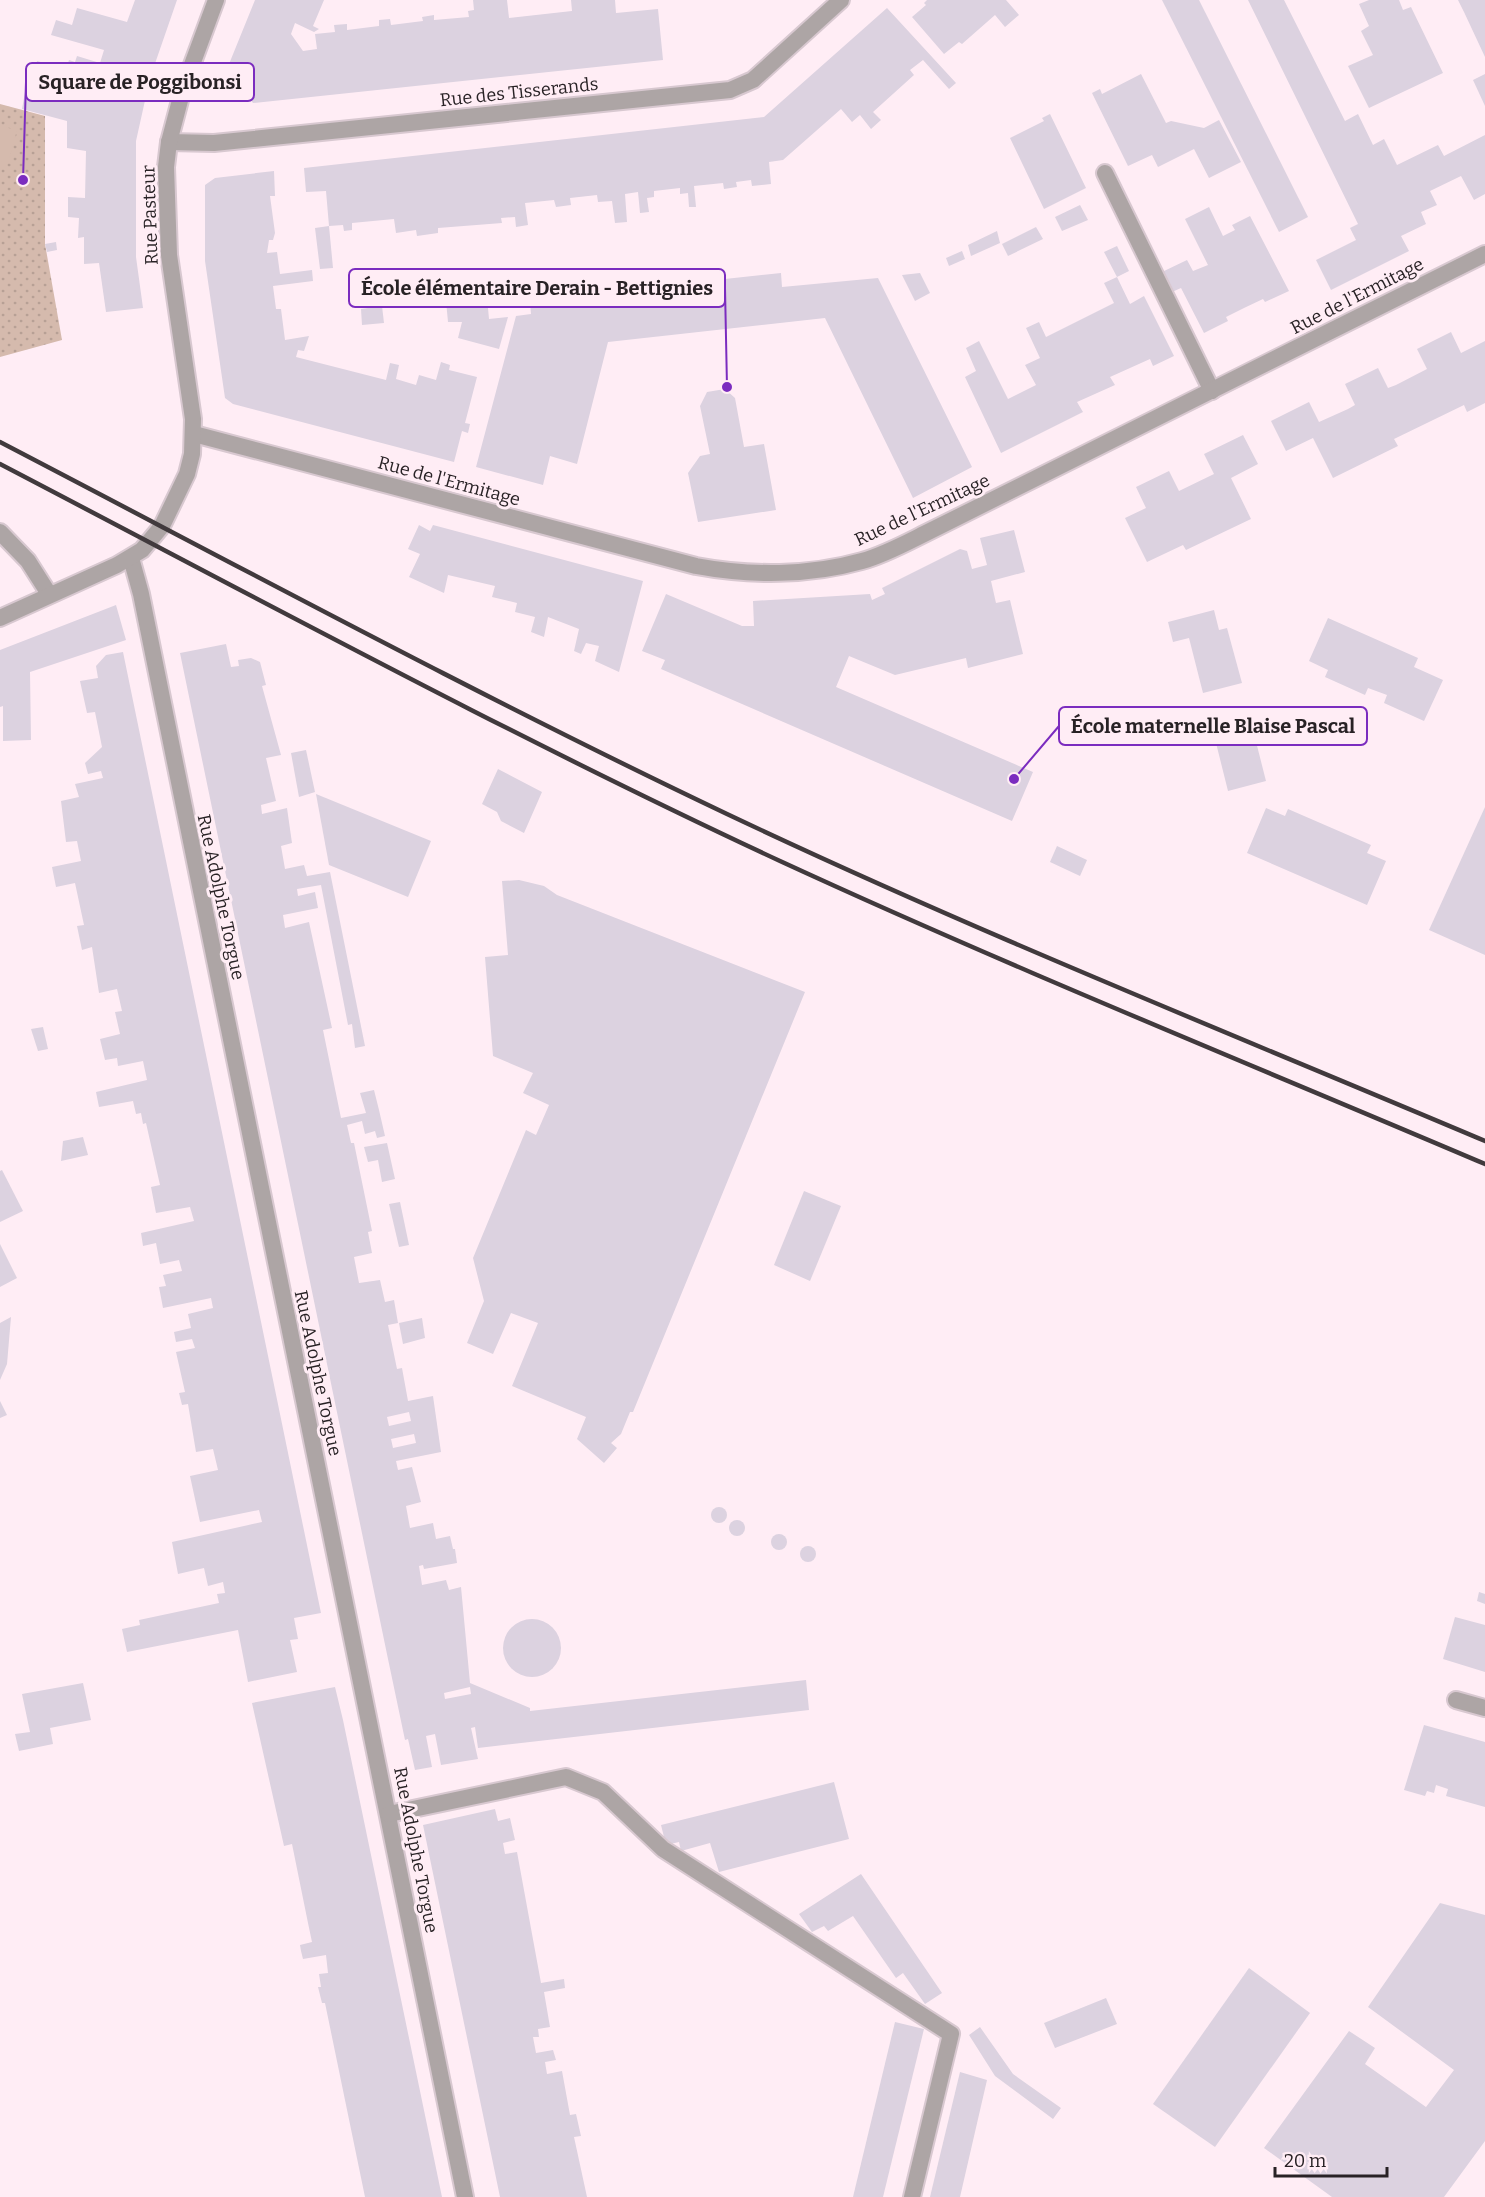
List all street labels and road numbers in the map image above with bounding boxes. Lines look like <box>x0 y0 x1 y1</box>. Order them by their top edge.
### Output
street label: Rue des Tisserands <box>439 73 599 111</box>
street label: Rue Pasteur <box>137 165 163 265</box>
street label: Rue de l'Ermitage <box>1287 253 1427 339</box>
street label: Rue de l'Ermitage <box>375 451 523 511</box>
street label: Rue de l'Ermitage <box>851 469 993 551</box>
street label: Rue Adolphe Torgue <box>193 812 249 982</box>
street label: Rue Adolphe Torgue <box>290 1288 346 1458</box>
street label: Rue Adolphe Torgue <box>389 1765 443 1935</box>

